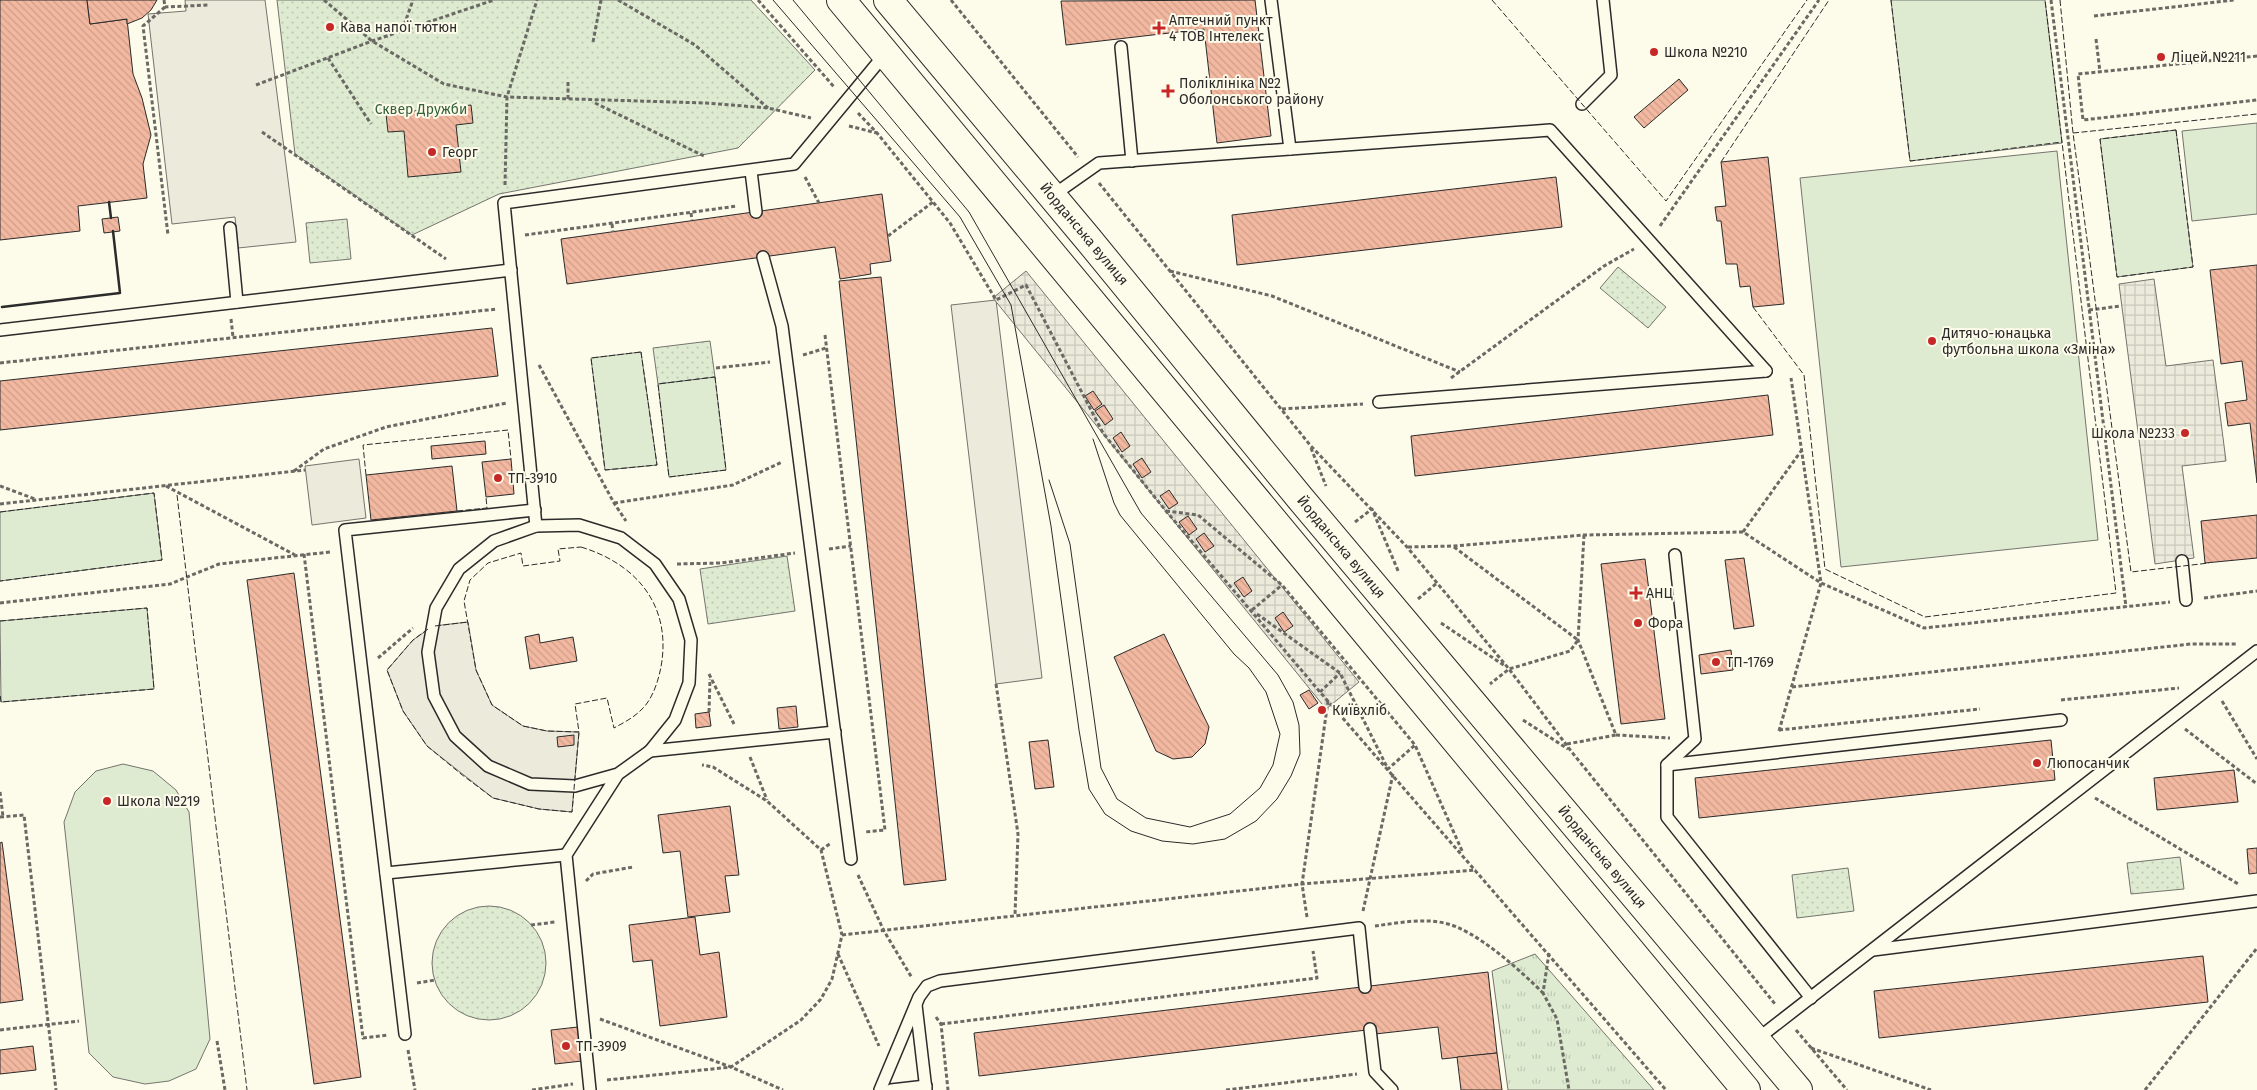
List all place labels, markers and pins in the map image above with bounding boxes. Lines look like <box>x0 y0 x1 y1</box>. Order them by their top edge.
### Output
place label: Аптечний пункт 4 ТОВ Інтелекс <box>1169 12 1273 45</box>
place label: Кава напої тютюн <box>340 19 457 36</box>
marker: Кава напої тютюн <box>324 21 336 33</box>
marker: Аптечний пункт 4 ТОВ Інтелекс <box>1153 22 1165 34</box>
place label: Школа №210 <box>1664 44 1748 61</box>
marker: Школа №210 <box>1648 46 1660 58</box>
place label: Ліцей №211 <box>2171 49 2246 66</box>
marker: Ліцей №211 <box>2155 51 2167 63</box>
place label: Поліклініка №2 Оболонського району <box>1179 75 1324 108</box>
marker: Поліклініка №2 Оболонського району <box>1161 84 1175 98</box>
place label: Георг <box>442 144 478 161</box>
marker: Георг <box>426 146 438 158</box>
place label: Дитячо-юнацька футбольна школа «Зміна» <box>1941 325 2116 358</box>
marker: Дитячо-юнацька футбольна школа «Зміна» <box>1926 335 1938 347</box>
place label: Школа №233 <box>2091 425 2175 442</box>
marker: Школа №233 <box>2179 427 2191 439</box>
place label: ТП-3910 <box>508 470 557 487</box>
marker: ТП-3910 <box>492 472 504 484</box>
place label: АНЦ <box>1646 585 1674 602</box>
marker: АНЦ <box>1630 587 1642 599</box>
place label: Фора <box>1648 615 1683 632</box>
marker: Фора <box>1632 617 1644 629</box>
place label: ТП-1769 <box>1726 654 1774 671</box>
marker: ТП-1769 <box>1710 656 1722 668</box>
place label: Київхліб <box>1332 702 1387 719</box>
marker: Київхліб <box>1316 704 1328 716</box>
place label: Люпосанчик <box>2047 755 2130 772</box>
marker: Люпосанчик <box>2031 757 2043 769</box>
place label: Школа №219 <box>117 793 200 810</box>
marker: Школа №219 <box>101 795 113 807</box>
place label: ТП-3909 <box>576 1038 627 1055</box>
marker: ТП-3909 <box>560 1040 572 1052</box>

